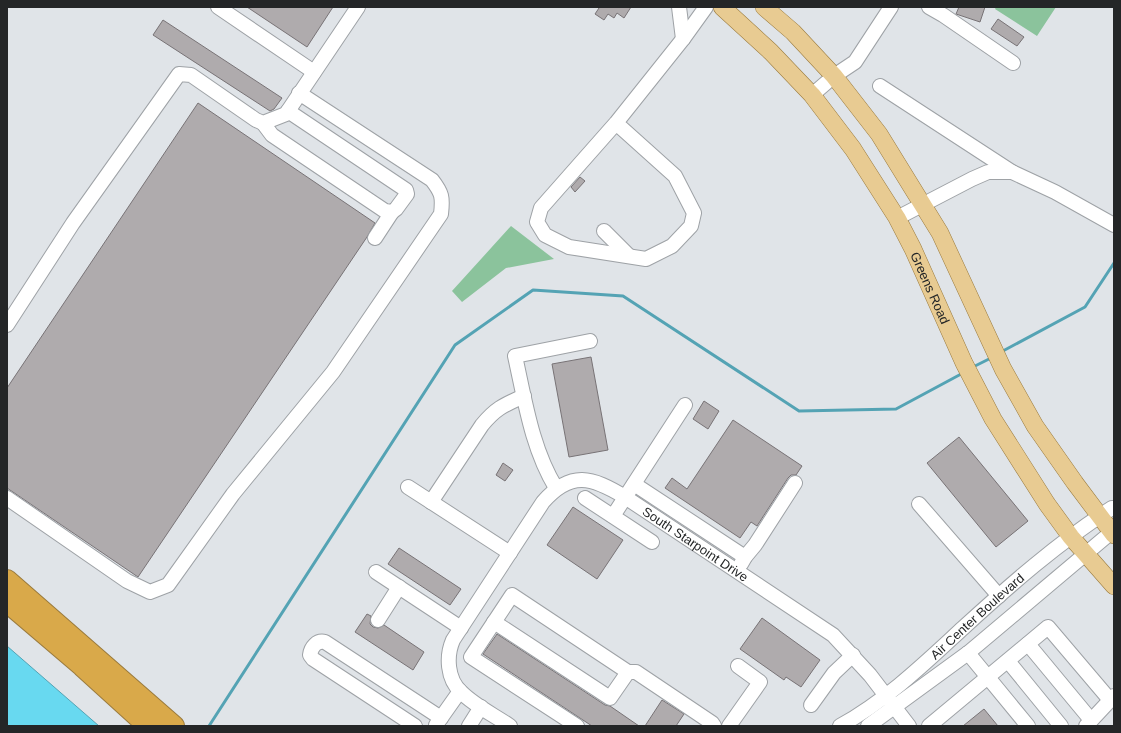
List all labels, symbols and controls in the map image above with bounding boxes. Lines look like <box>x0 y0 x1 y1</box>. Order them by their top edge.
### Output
street label: Greens Road <box>908 249 953 326</box>
street label: South Starpoint Drive <box>640 503 751 584</box>
street label: Air Center Boulevard <box>927 570 1027 662</box>

